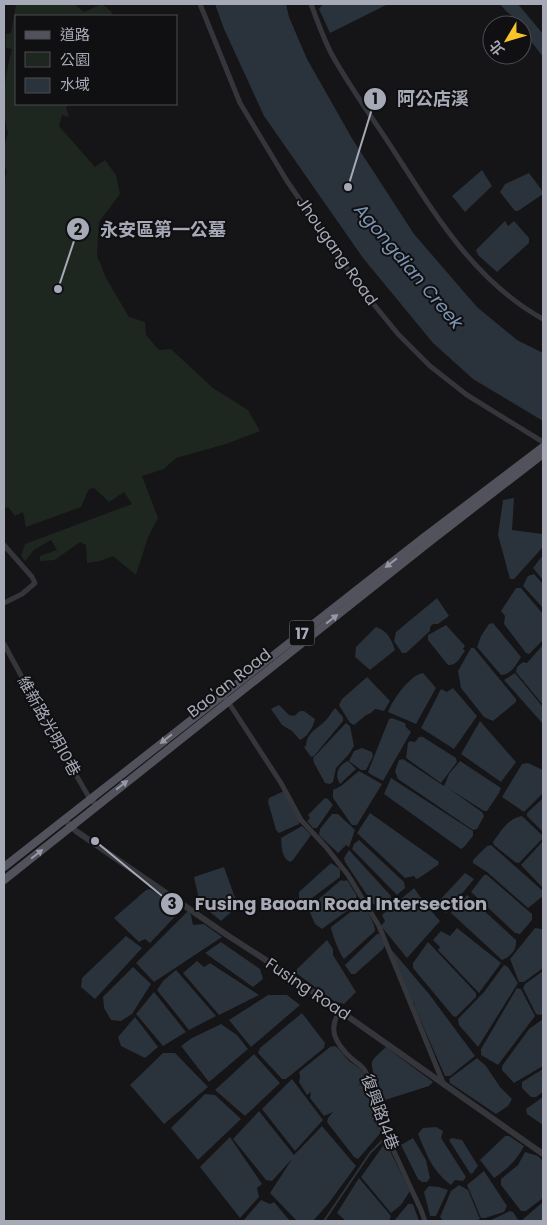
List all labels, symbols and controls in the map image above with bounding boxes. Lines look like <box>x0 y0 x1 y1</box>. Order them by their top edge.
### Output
legend <box>15 15 178 105</box>
north arrow <box>482 15 532 65</box>
text: 道路 <box>60 24 90 45</box>
text: 北 <box>485 36 509 60</box>
text: 公園 <box>60 49 90 70</box>
text: 水域 <box>60 74 90 95</box>
callout: 阿公店溪 <box>362 83 479 116</box>
text: 阿公店溪 <box>397 86 469 111</box>
text: 1 <box>372 88 378 109</box>
street label: Jhougang Road <box>291 192 383 310</box>
water label: Agongdian Creek <box>348 197 470 335</box>
callout: 永安區第一公墓 <box>65 213 236 246</box>
text: 永安區第一公墓 <box>100 217 226 242</box>
text: 2 <box>74 219 83 240</box>
one-way arrow <box>384 558 397 569</box>
one-way arrow <box>325 614 338 625</box>
road number: 17 <box>290 620 314 646</box>
street label: Bao'an Road <box>182 643 276 723</box>
street label: 維新路光明10巷 <box>12 672 86 780</box>
one-way arrow <box>160 733 173 744</box>
one-way arrow <box>115 780 128 791</box>
one-way arrow <box>30 848 43 859</box>
callout: Fusing Baoan Road Intersection <box>160 887 497 920</box>
text: Fusing Baoan Road Intersection <box>195 891 487 916</box>
text: 3 <box>167 893 177 914</box>
street label: Fusing Road <box>261 952 355 1026</box>
street label: 復興路14巷 <box>356 1071 404 1153</box>

